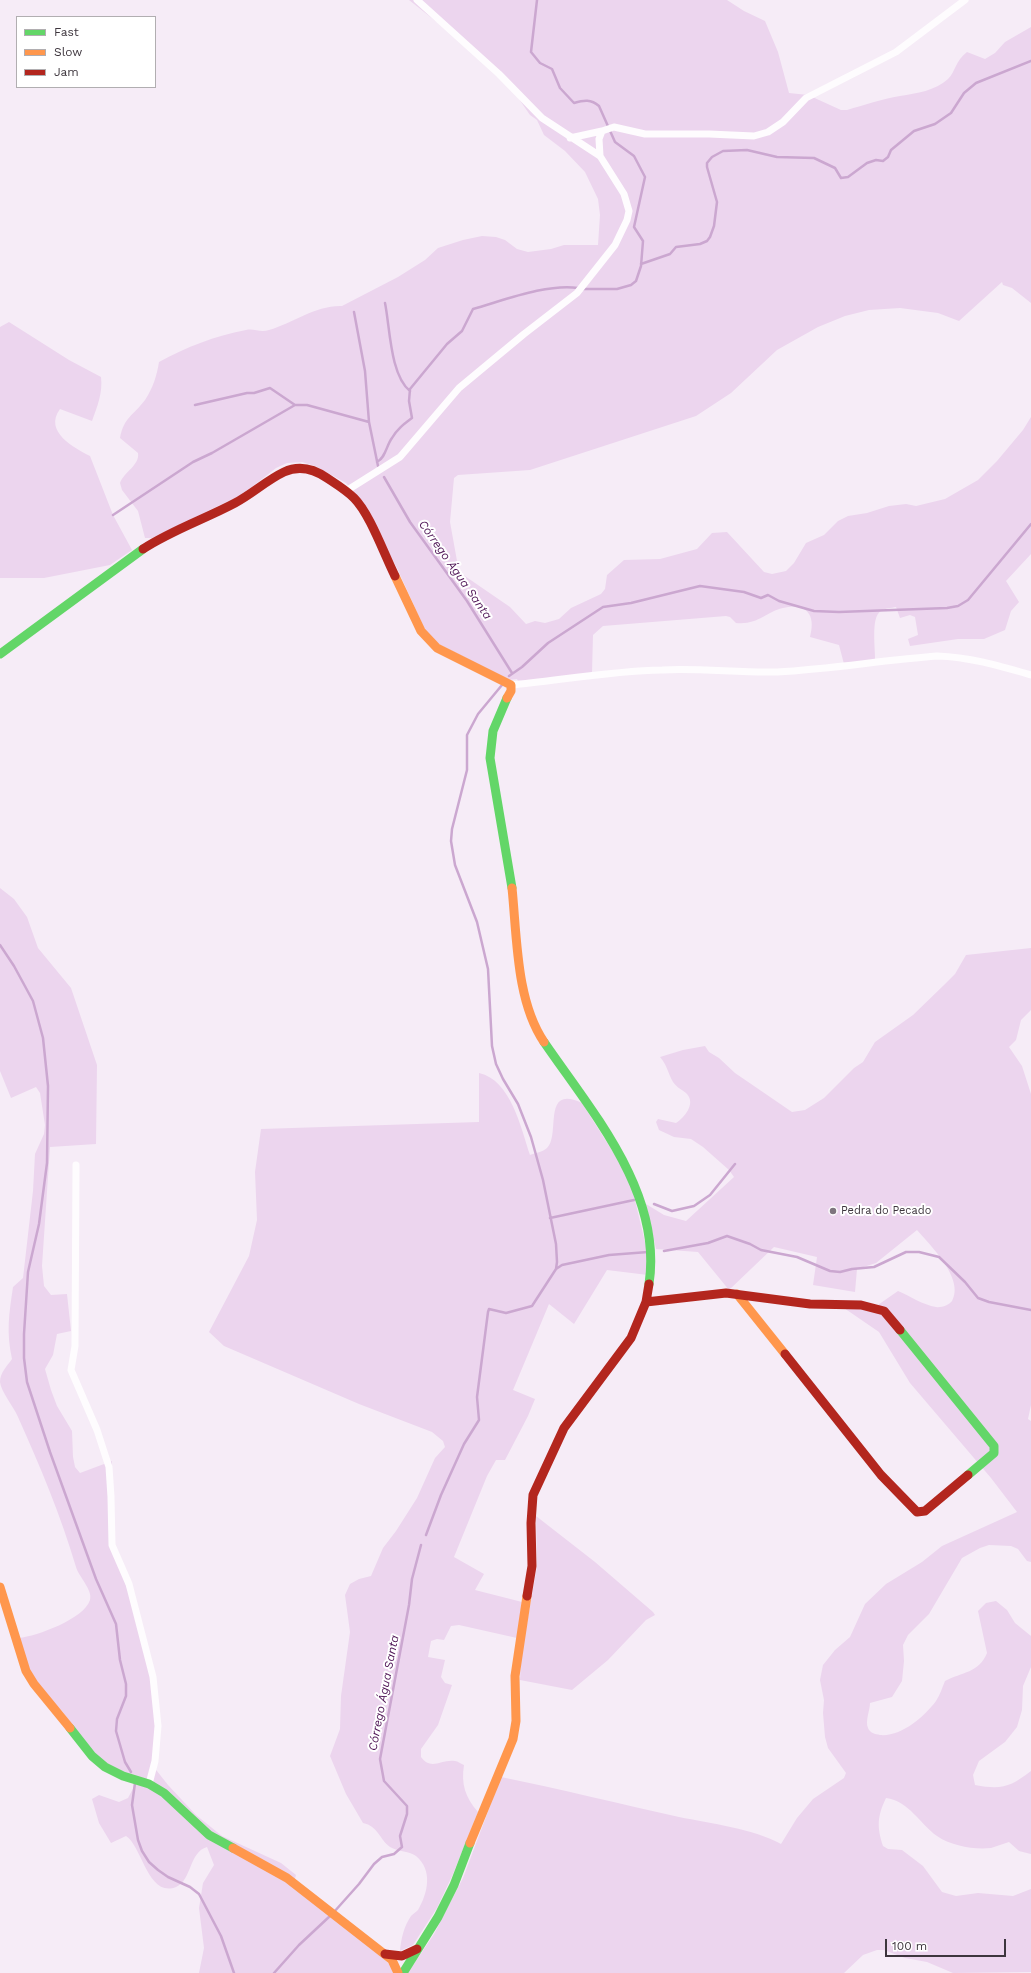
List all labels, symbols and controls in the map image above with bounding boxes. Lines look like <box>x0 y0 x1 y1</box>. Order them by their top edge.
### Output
legend <box>16 16 156 88</box>
text: Fast <box>54 25 79 39</box>
text: Slow <box>54 45 82 59</box>
text: Jam <box>54 65 79 79</box>
water label: Córrego Água Santa <box>415 518 495 622</box>
place label: Pedra do Pecado <box>841 1204 931 1218</box>
marker: Pedra do Pecado <box>828 1206 838 1216</box>
water label: Córrego Água Santa <box>366 1634 402 1752</box>
scale bar <box>887 1931 1008 1957</box>
text: 100 m <box>892 1939 927 1953</box>

